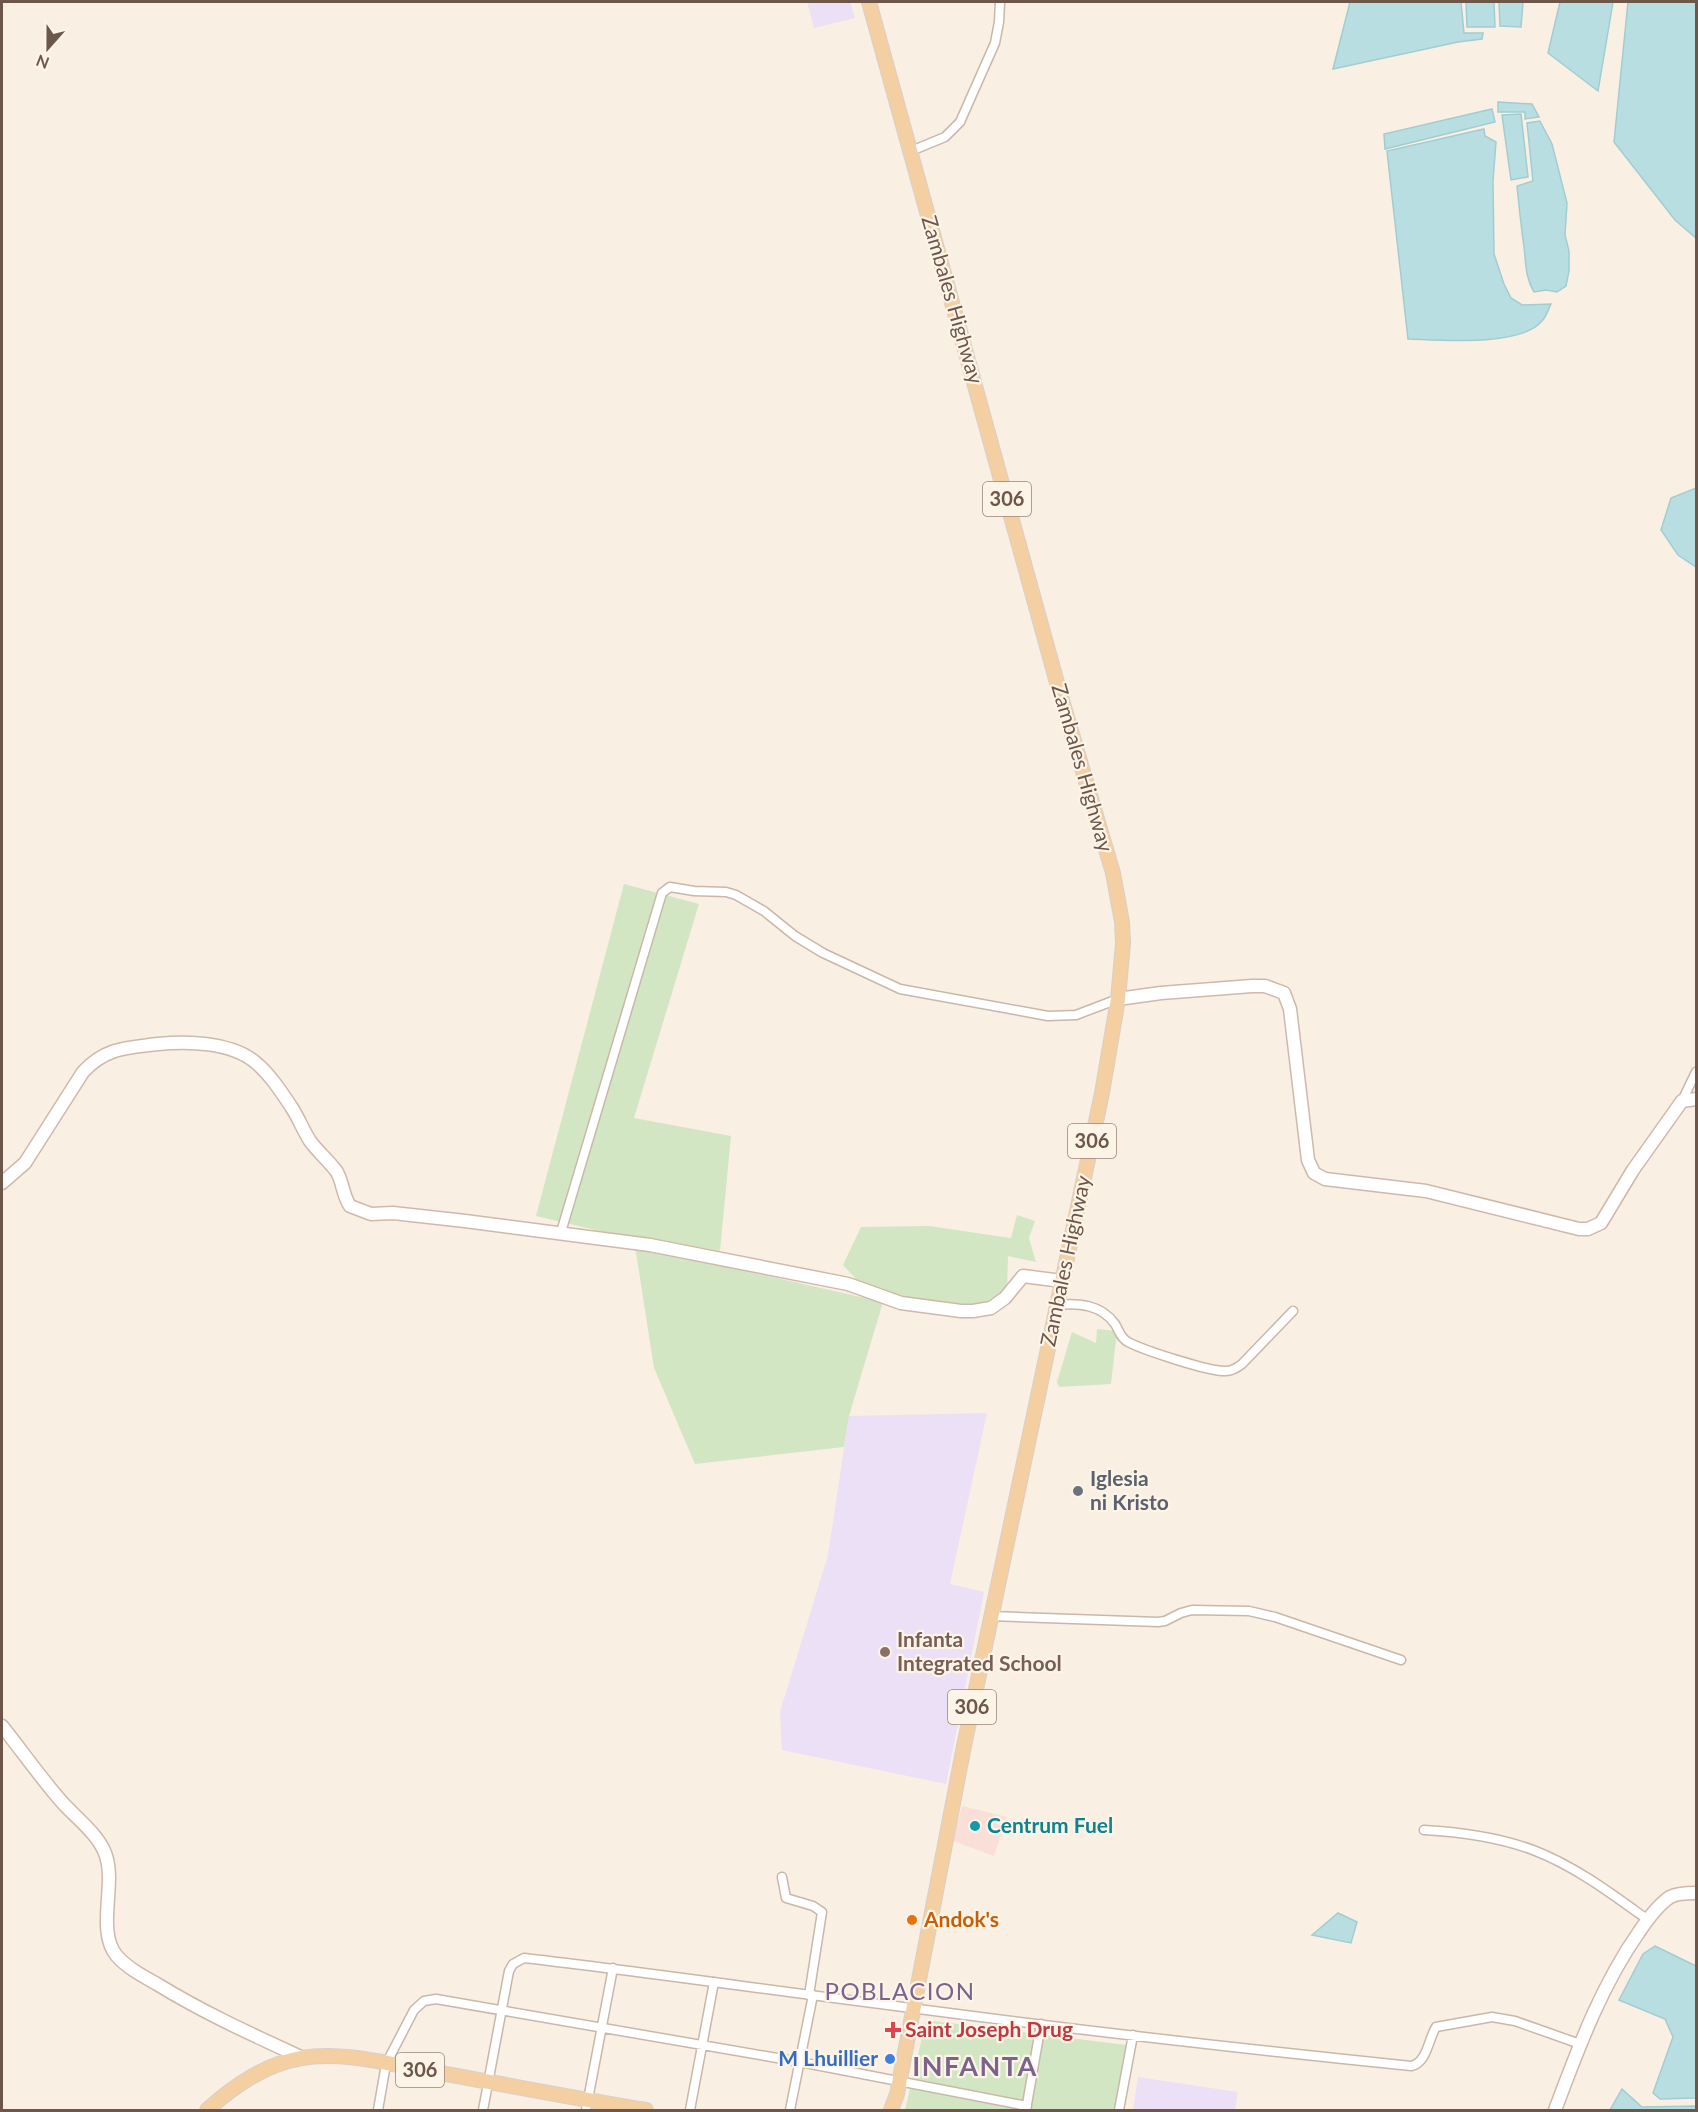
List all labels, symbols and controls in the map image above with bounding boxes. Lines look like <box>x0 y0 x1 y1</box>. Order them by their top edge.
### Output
north arrow <box>18 18 78 78</box>
text: N <box>33 51 52 74</box>
street label: Zambales Highway <box>917 213 989 387</box>
road number: 306 <box>983 482 1031 516</box>
street label: Zambales Highway <box>1047 681 1119 855</box>
road number: 306 <box>1068 1124 1116 1158</box>
street label: Zambales Highway <box>1034 1173 1095 1348</box>
place label: Iglesia ni Kristo <box>1090 1465 1169 1514</box>
marker: Iglesia ni Kristo <box>1071 1484 1085 1498</box>
place label: Infanta Integrated School <box>897 1626 1062 1675</box>
marker: Infanta Integrated School <box>878 1645 892 1659</box>
road number: 306 <box>948 1690 996 1724</box>
place label: Centrum Fuel <box>987 1812 1113 1837</box>
marker: Centrum Fuel <box>968 1819 982 1833</box>
place label: Andok's <box>923 1906 999 1931</box>
marker: Andok's <box>905 1913 919 1927</box>
district label: POBLACION <box>824 1976 976 2005</box>
place label: Saint Joseph Drug <box>905 2016 1073 2041</box>
marker: Saint Joseph Drug <box>886 2023 900 2037</box>
place label: M Lhuillier <box>778 2045 878 2070</box>
district label: INFANTA <box>912 2049 1038 2082</box>
marker: M Lhuillier <box>883 2052 897 2066</box>
road number: 306 <box>396 2053 444 2087</box>

